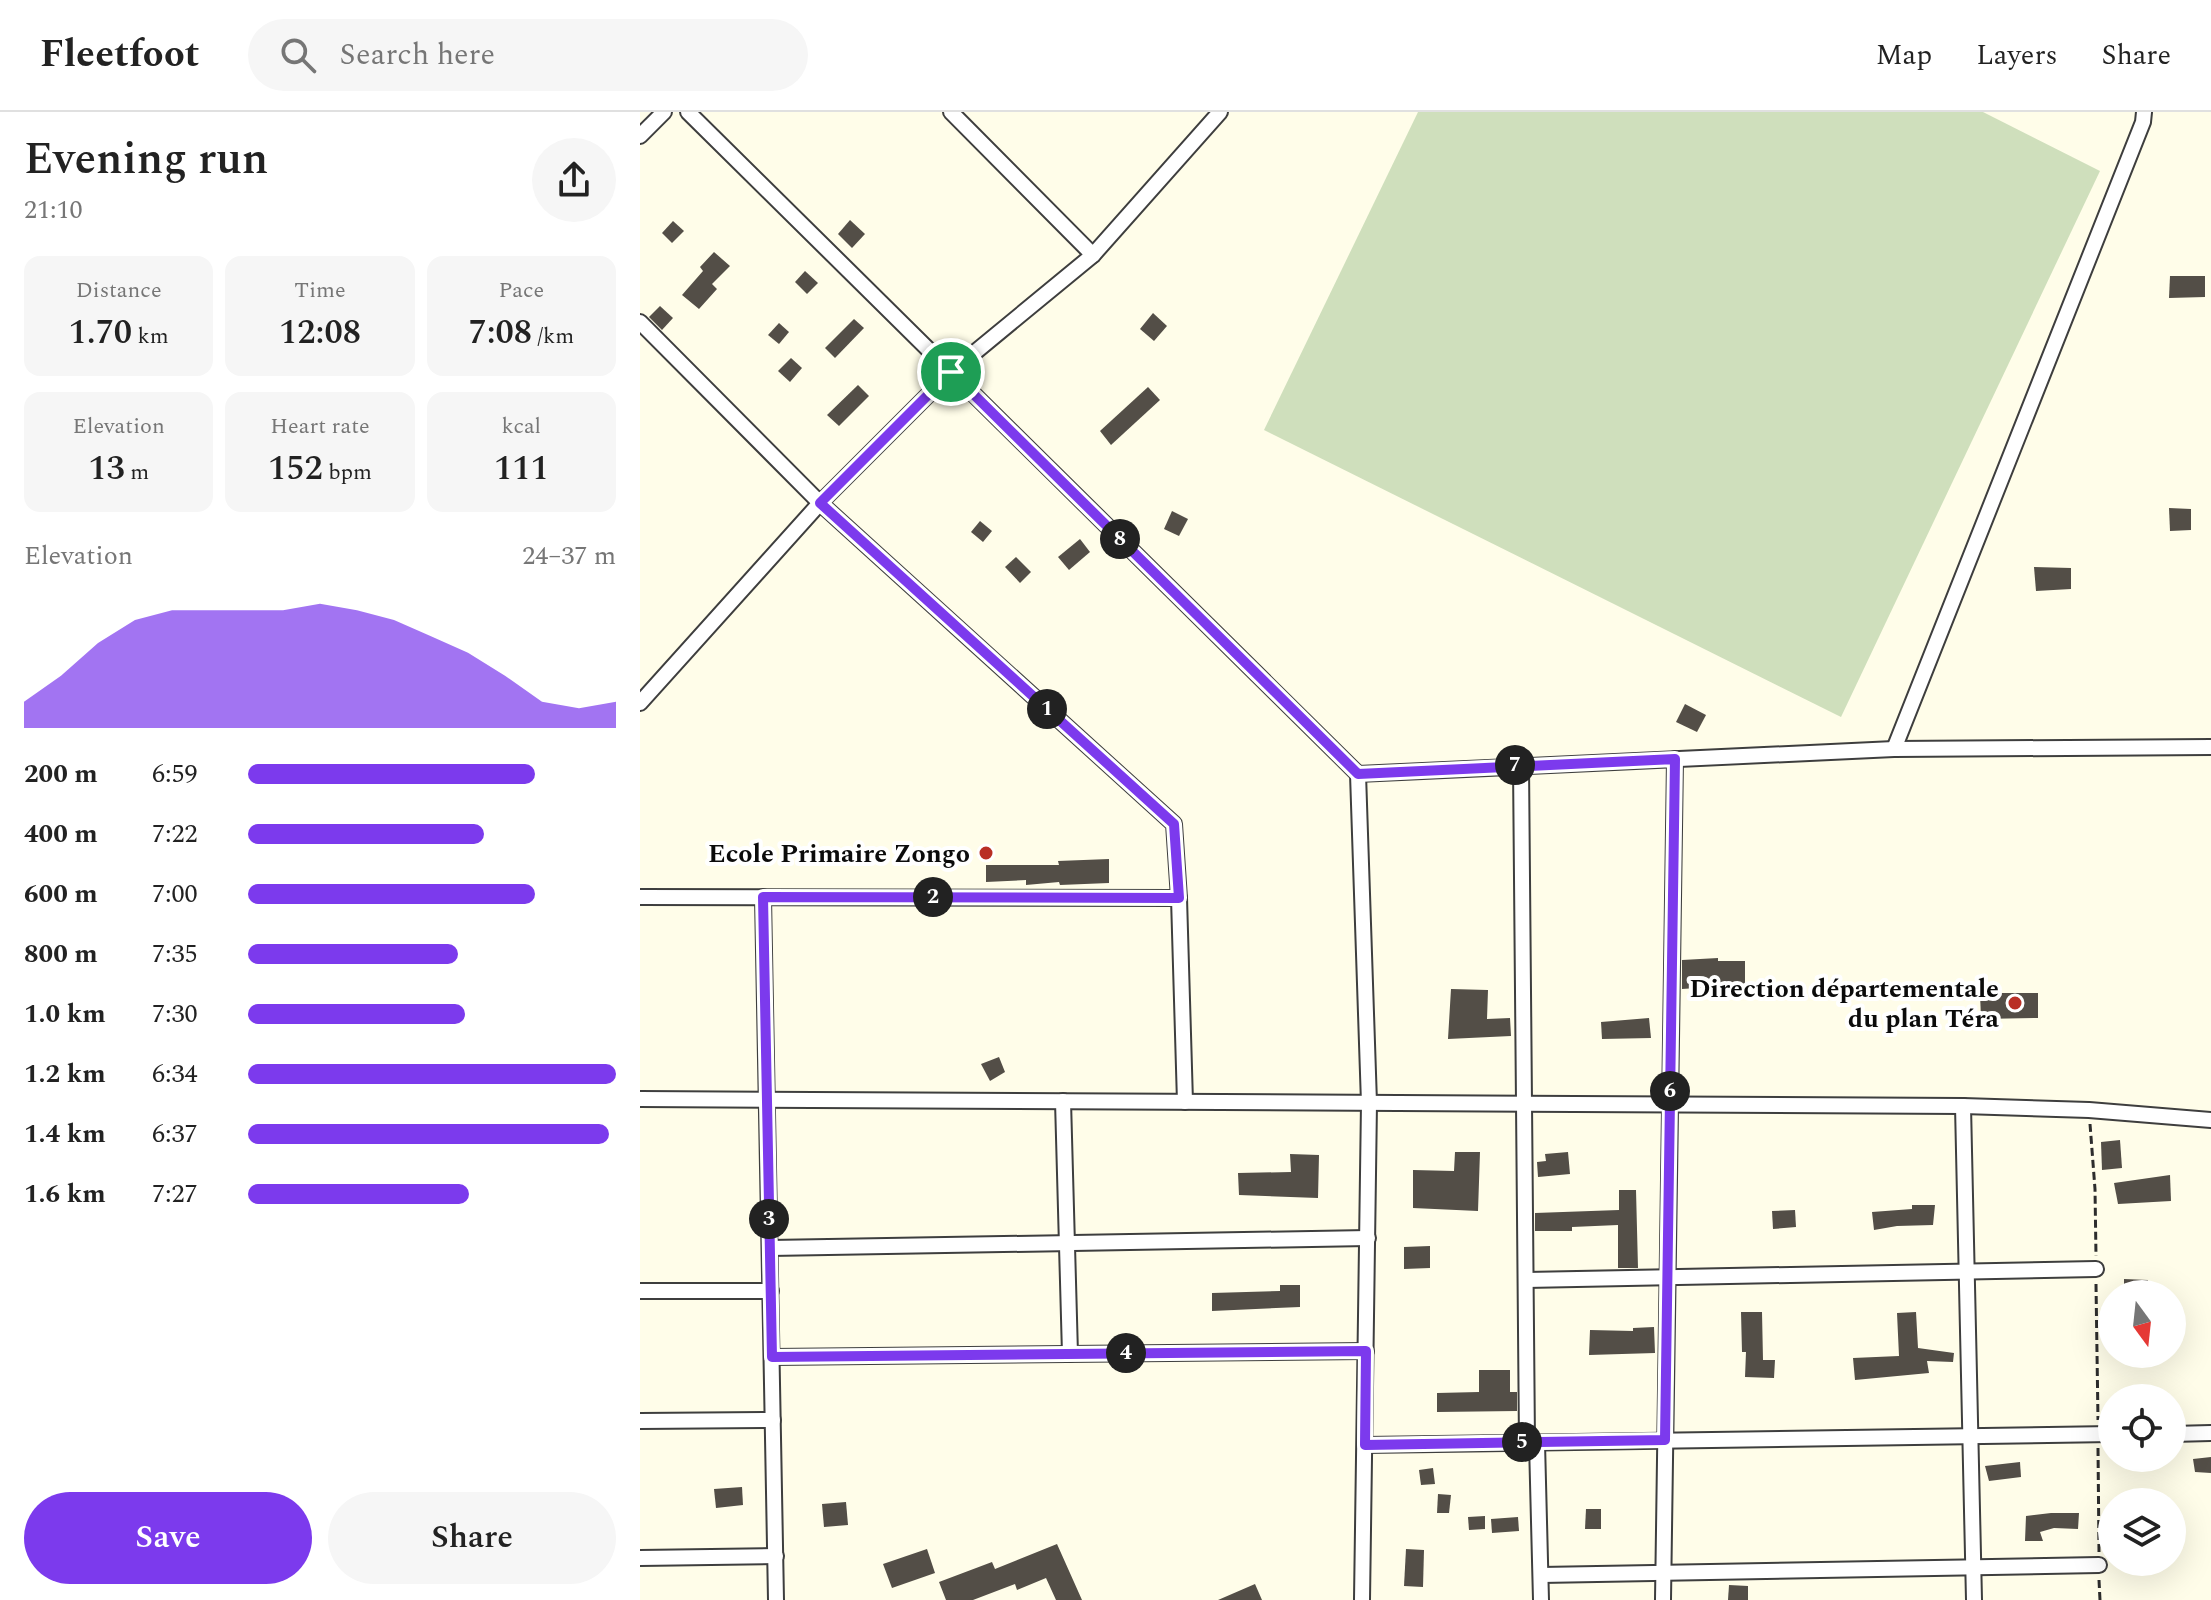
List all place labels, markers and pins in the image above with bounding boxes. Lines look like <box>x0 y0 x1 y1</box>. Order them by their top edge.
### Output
pin <box>917 338 985 406</box>
pin: 8 <box>1100 519 1140 559</box>
pin: 1 <box>1027 689 1067 729</box>
pin: 7 <box>1495 745 1535 785</box>
place label: Ecole Primaire Zongo <box>708 834 970 874</box>
marker: Ecole Primaire Zongo <box>977 844 995 862</box>
pin: 2 <box>913 877 953 917</box>
place label: Direction départementale du plan Téra <box>1689 969 2000 1039</box>
marker: Direction départementale du plan Téra <box>2006 994 2024 1012</box>
pin: 6 <box>1650 1071 1690 1111</box>
pin: 3 <box>749 1199 789 1239</box>
pin: 4 <box>1106 1333 1146 1373</box>
pin: 5 <box>1502 1422 1542 1462</box>

